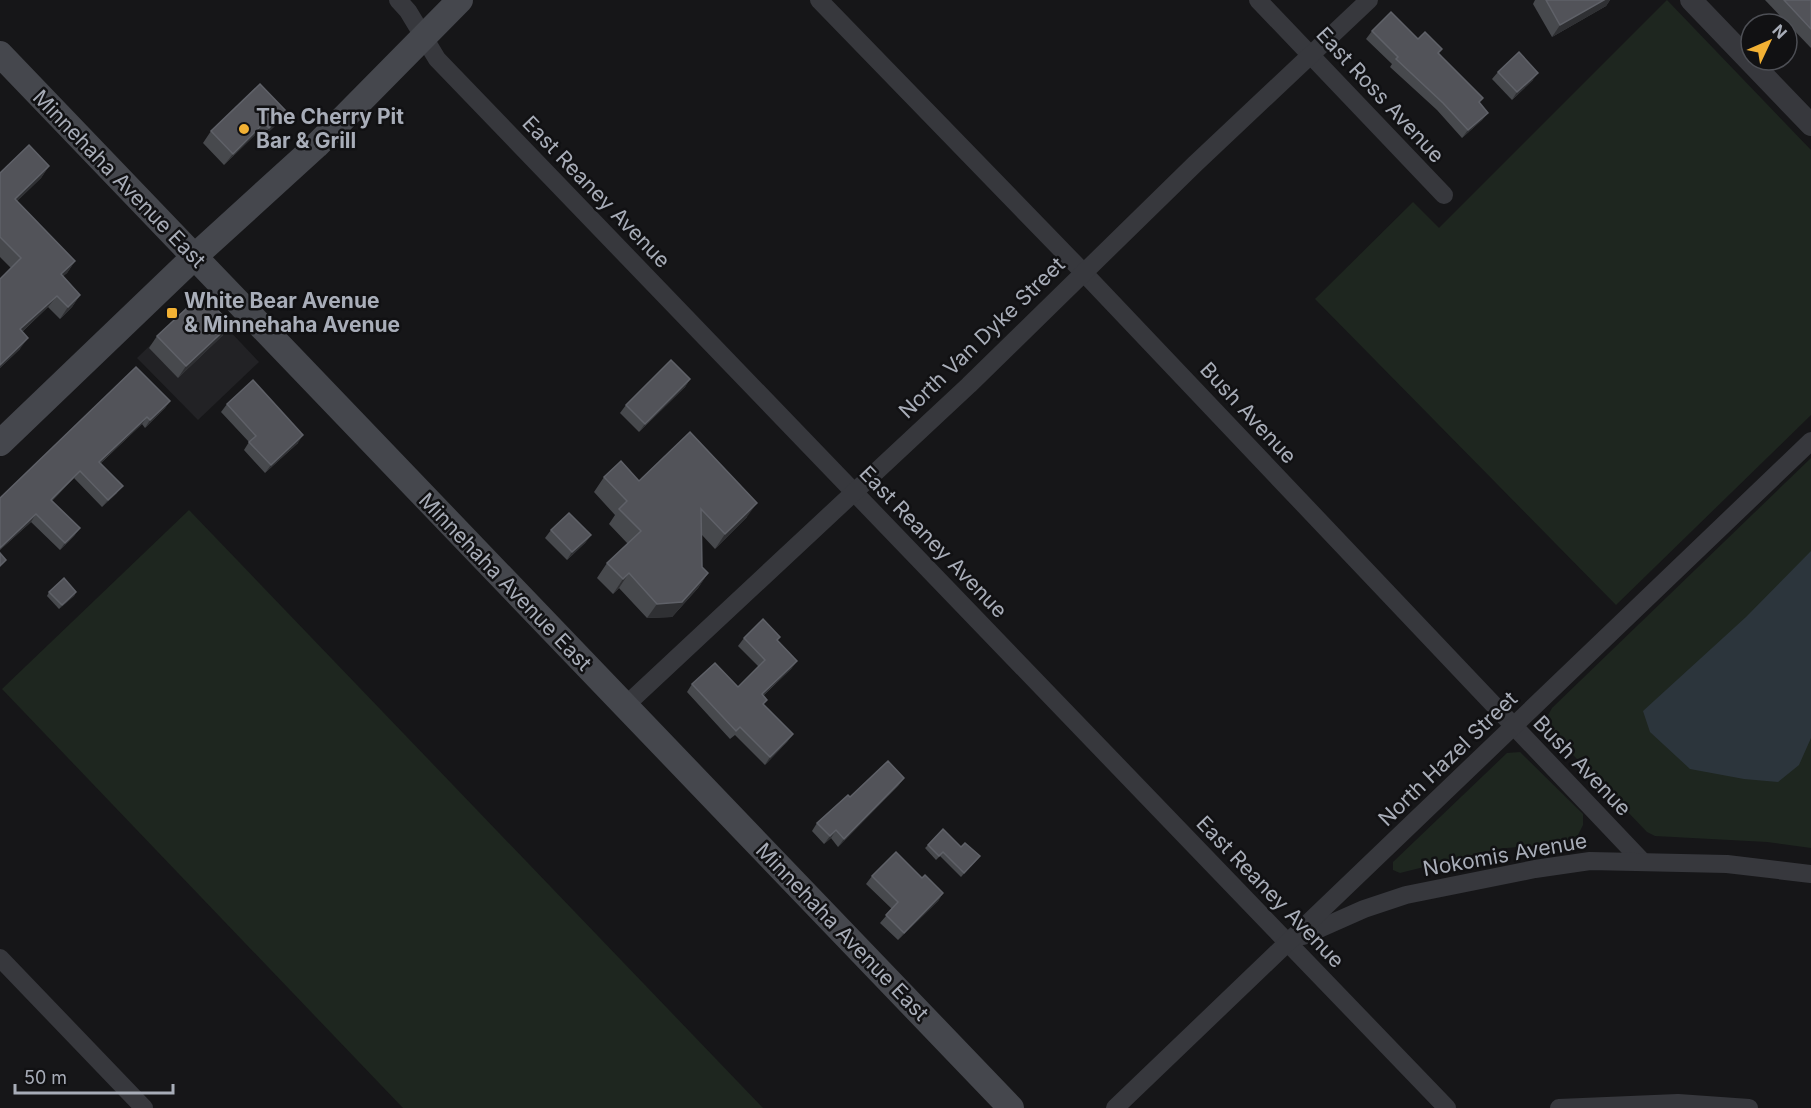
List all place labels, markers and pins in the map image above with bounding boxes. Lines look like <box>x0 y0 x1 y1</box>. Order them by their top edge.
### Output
place label: The Cherry Pit Bar & Grill <box>256 104 404 153</box>
marker: The Cherry Pit Bar & Grill <box>237 122 251 136</box>
place label: White Bear Avenue & Minnehaha Avenue <box>184 288 400 337</box>
marker: White Bear Avenue & Minnehaha Avenue <box>165 306 179 320</box>

